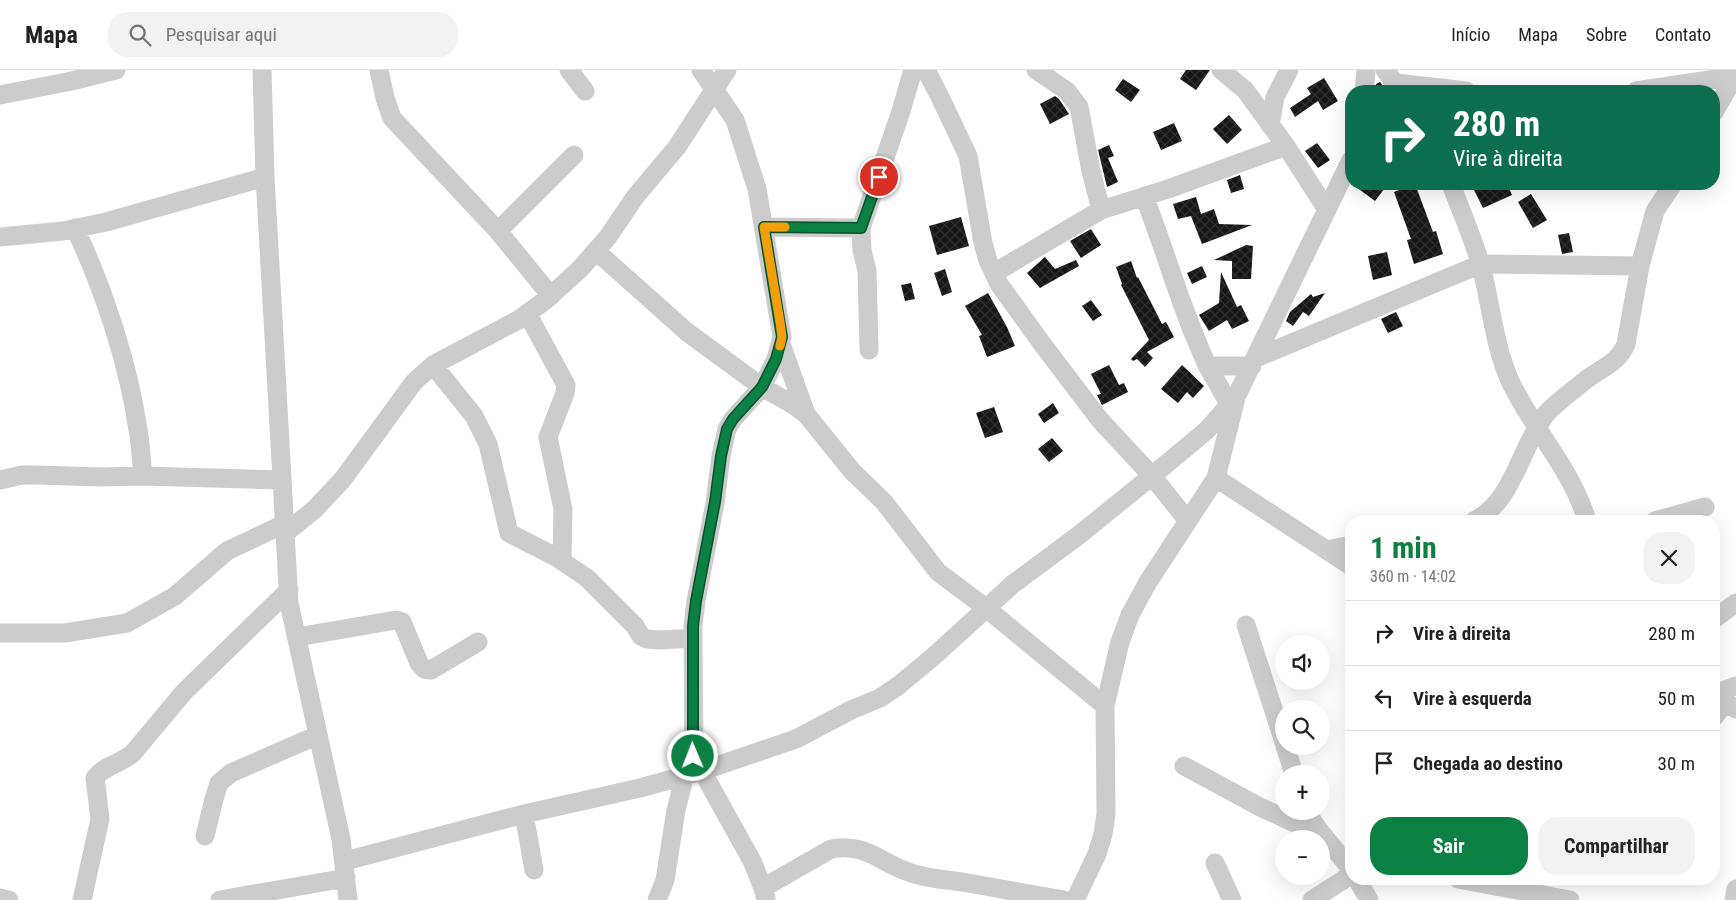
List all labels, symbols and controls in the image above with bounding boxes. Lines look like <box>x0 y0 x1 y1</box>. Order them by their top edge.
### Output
search box <box>108 12 458 57</box>
text: Mapa <box>25 21 78 49</box>
icon: search <box>126 21 154 49</box>
text: Pesquisar aqui <box>166 23 277 46</box>
text: Início <box>1451 24 1490 45</box>
text: Mapa <box>1518 24 1558 45</box>
text: Sobre <box>1586 24 1627 45</box>
text: Contato <box>1655 24 1711 45</box>
text: 280 m <box>1453 104 1540 145</box>
icon: right <box>1370 105 1435 170</box>
text: Vire à direita <box>1453 146 1563 171</box>
pin <box>858 156 900 198</box>
icon: arrive <box>865 163 893 191</box>
text: 1 min <box>1370 530 1437 565</box>
button: close <box>1643 532 1695 584</box>
text: 360 m · 14:02 <box>1370 567 1456 586</box>
icon: right <box>1370 619 1398 647</box>
text: Vire à direita <box>1413 622 1511 645</box>
text: 280 m <box>1648 622 1695 645</box>
map controls <box>1275 635 1330 885</box>
button: sound <box>1275 635 1330 690</box>
icon: left <box>1370 684 1398 712</box>
text: Vire à esquerda <box>1413 687 1532 710</box>
text: 50 m <box>1658 687 1695 710</box>
button: search <box>1275 700 1330 755</box>
position arrow <box>666 729 718 781</box>
icon: arrive <box>1370 749 1398 777</box>
text: Chegada ao destino <box>1413 752 1563 775</box>
text: 30 m <box>1658 752 1695 775</box>
button: + <box>1275 765 1330 820</box>
button: Sair <box>1370 817 1528 875</box>
button: Compartilhar <box>1538 817 1695 875</box>
button: − <box>1275 830 1330 885</box>

